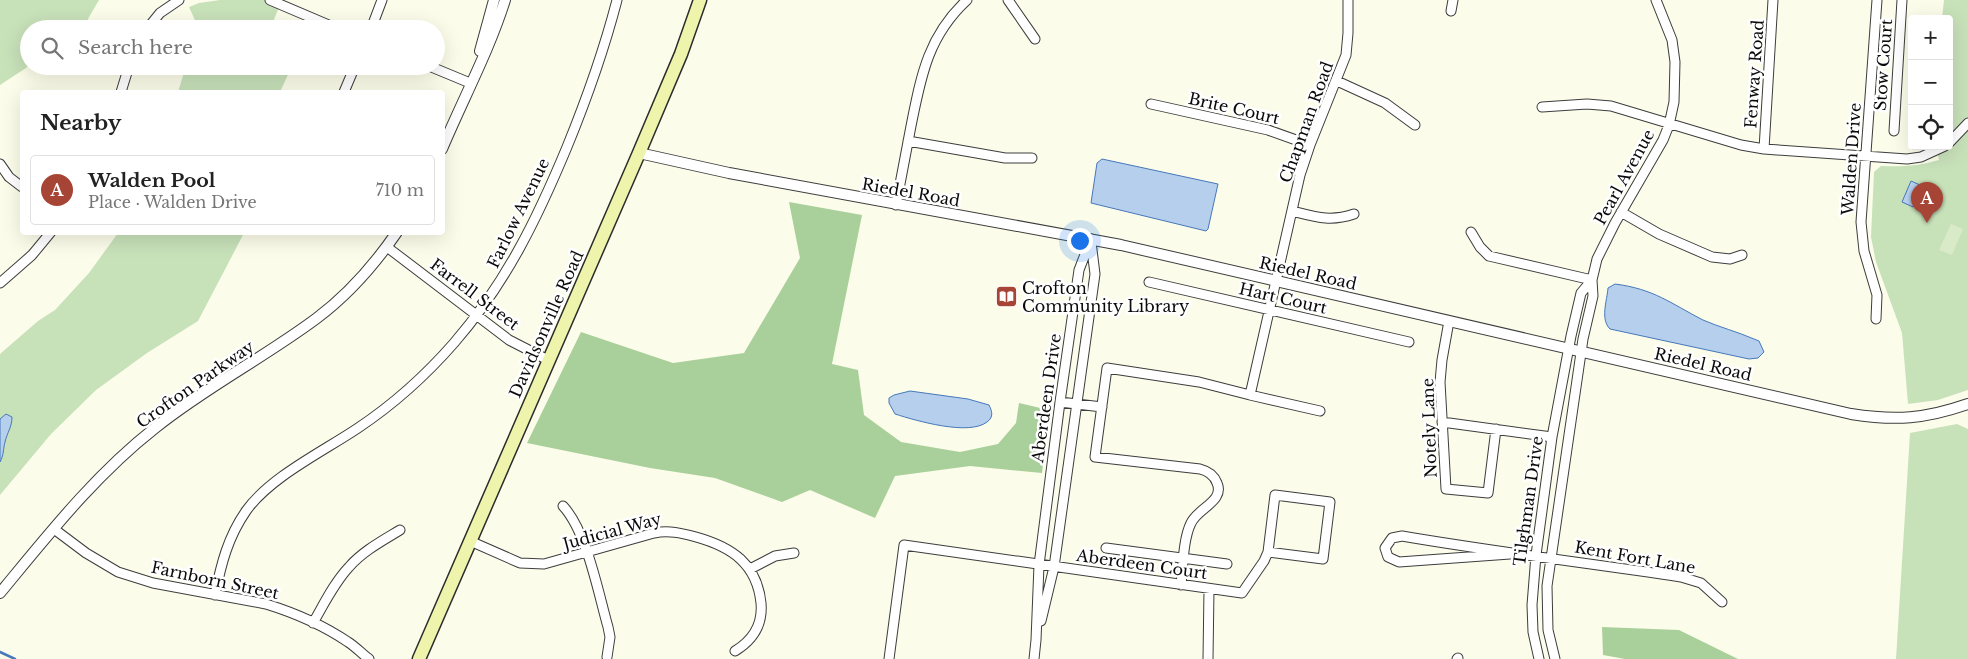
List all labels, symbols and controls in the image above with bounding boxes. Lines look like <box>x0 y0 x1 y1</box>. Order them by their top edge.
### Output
map controls <box>1908 15 1953 150</box>
button: + <box>1908 15 1953 60</box>
street label: Stow Court <box>1870 18 1896 112</box>
street label: Fenway Road <box>1740 19 1768 129</box>
search box <box>20 20 445 75</box>
icon: search <box>38 34 66 62</box>
text: Search here <box>78 36 193 59</box>
street label: Chapman Road <box>1275 58 1337 185</box>
button: − <box>1908 60 1953 105</box>
street label: Brite Court <box>1187 88 1281 128</box>
street label: Walden Drive <box>1837 102 1865 217</box>
button: locate <box>1908 105 1953 150</box>
text: Nearby <box>40 110 121 136</box>
street label: Pearl Avenue <box>1589 126 1659 228</box>
street label: Farlow Avenue <box>483 155 553 271</box>
text: Walden Pool <box>88 169 215 192</box>
street label: Riedel Road <box>860 174 962 211</box>
text: A <box>51 180 63 200</box>
text: 710 m <box>376 180 424 200</box>
pin: A <box>1911 182 1943 223</box>
text: Place · Walden Drive <box>88 192 257 212</box>
your location <box>1067 228 1093 254</box>
street label: Davidsonville Road <box>505 247 588 401</box>
street label: Riedel Road <box>1257 252 1359 294</box>
street label: Farrell Street <box>426 254 524 334</box>
place label: Crofton Community Library <box>1022 278 1190 316</box>
street label: Hart Court <box>1237 278 1329 318</box>
library icon: Crofton Community Library <box>994 285 1018 309</box>
street label: Aberdeen Drive <box>1027 332 1065 465</box>
street label: Crofton Parkway <box>132 336 258 432</box>
street label: Riedel Road <box>1652 343 1754 385</box>
street label: Notely Lane <box>1417 378 1441 478</box>
street label: Tilghman Drive <box>1509 435 1547 567</box>
street label: Judicial Way <box>559 508 664 554</box>
street label: Kent Fort Lane <box>1573 537 1697 577</box>
street label: Aberdeen Court <box>1074 545 1209 583</box>
street label: Farnborn Street <box>149 557 281 603</box>

